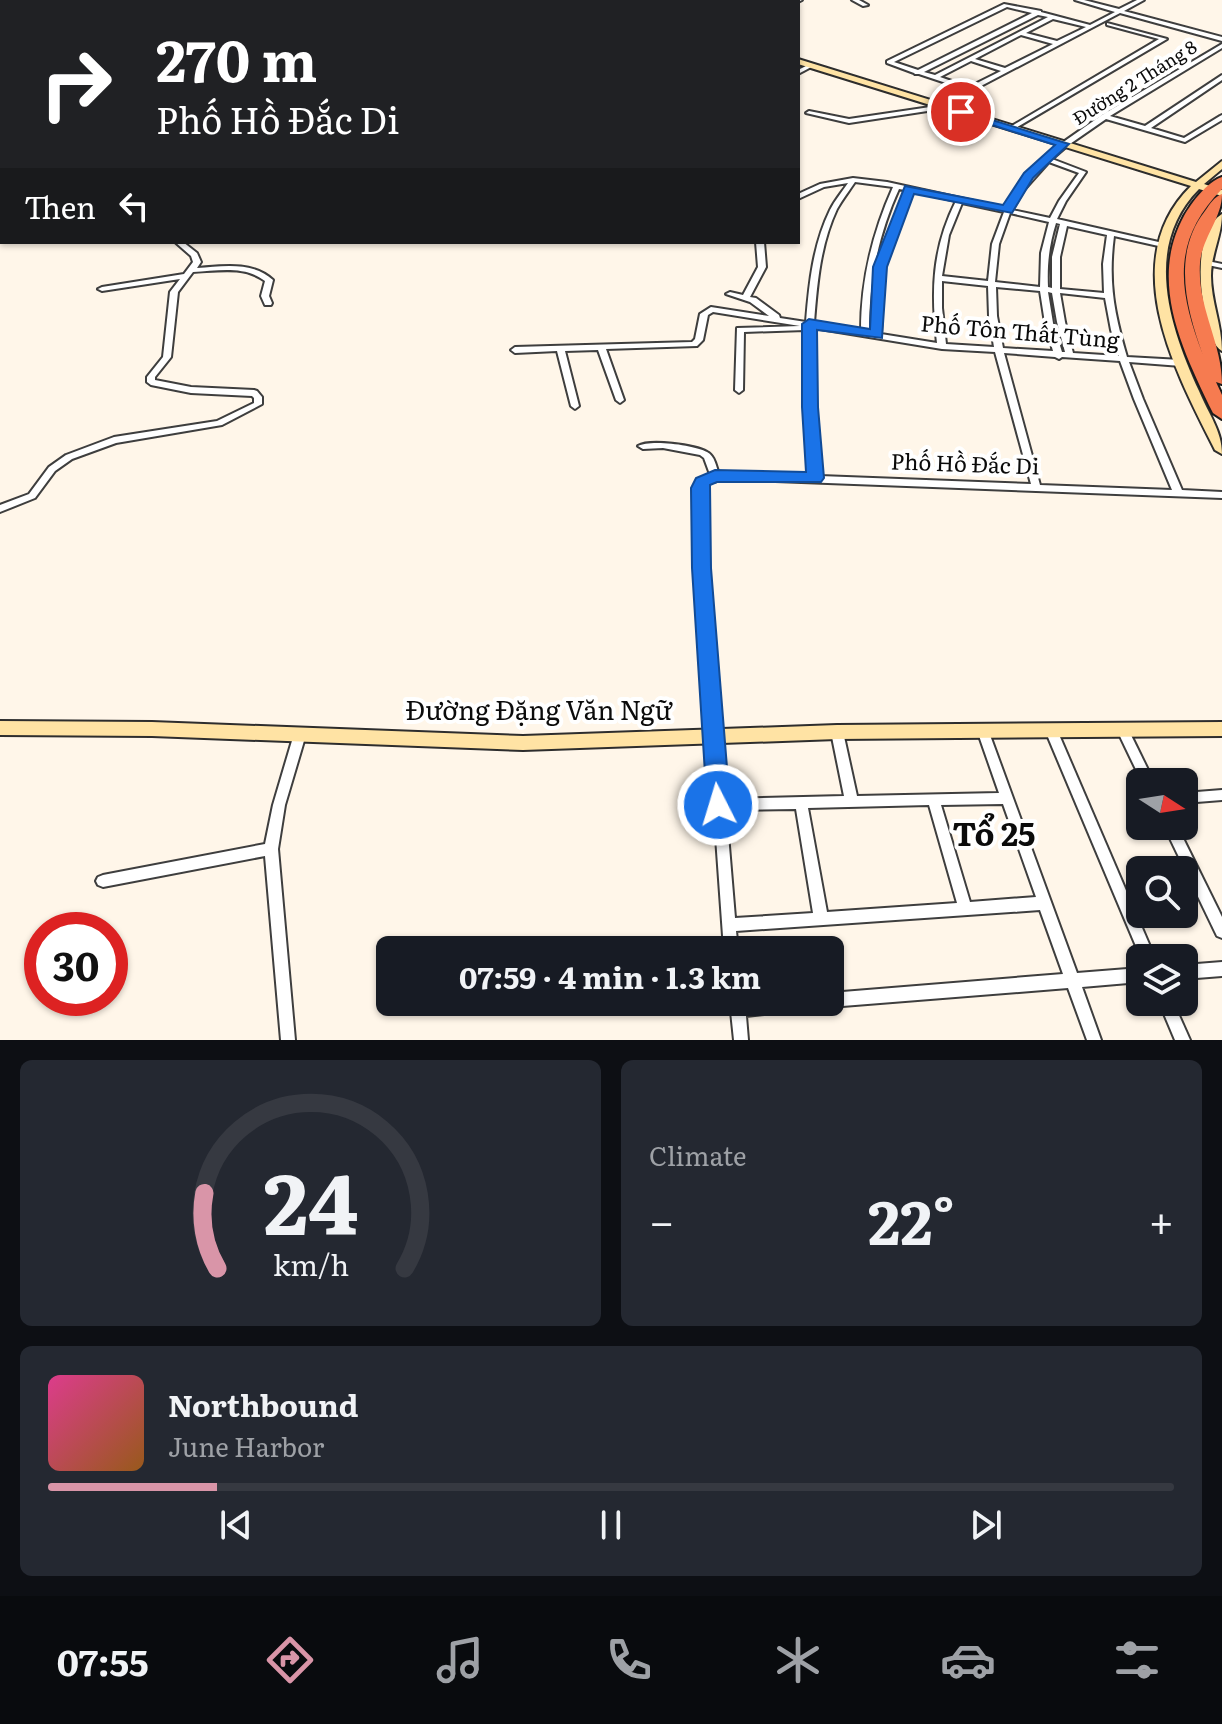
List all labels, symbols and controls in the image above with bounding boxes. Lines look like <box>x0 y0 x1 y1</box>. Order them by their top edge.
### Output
text: 270 m <box>156 16 317 99</box>
icon: right <box>24 32 128 136</box>
street label: Đường 2 Tháng 8 <box>1067 33 1202 131</box>
pin <box>927 78 995 146</box>
icon: arrive <box>939 90 983 134</box>
text: Phố Hồ Đắc Di <box>156 92 399 145</box>
text: Then <box>24 184 96 228</box>
icon: left <box>112 184 156 228</box>
street label: Phố Tôn Thất Tùng <box>919 305 1122 356</box>
street label: Phố Hồ Đắc Di <box>890 443 1040 482</box>
street label: Đường Đặng Văn Ngữ <box>405 689 673 728</box>
position arrow <box>676 763 760 847</box>
north arrow <box>1126 768 1198 840</box>
map controls <box>1126 768 1198 1016</box>
district label: Tổ 25 <box>953 808 1035 856</box>
button: search <box>1126 856 1198 928</box>
speed limit sign: 30 <box>24 912 128 1016</box>
button: layers <box>1126 944 1198 1016</box>
text: 07:59 · 4 min · 1.3 km <box>459 954 761 998</box>
text: Climate <box>649 1135 747 1174</box>
text: 24 <box>263 1137 358 1261</box>
text: 22° <box>868 1174 955 1263</box>
text: − <box>649 1186 675 1252</box>
text: + <box>1148 1186 1174 1252</box>
text: km/h <box>272 1242 349 1285</box>
text: Northbound <box>168 1382 359 1426</box>
text: June Harbor <box>168 1426 324 1465</box>
icon: previous <box>214 1503 258 1547</box>
icon: pause <box>589 1503 633 1547</box>
icon: next <box>964 1503 1008 1547</box>
icon: directions <box>262 1632 318 1688</box>
icon: music <box>432 1632 488 1688</box>
icon: phone <box>601 1632 657 1688</box>
icon: climate <box>770 1632 826 1688</box>
icon: car <box>940 1632 996 1688</box>
icon: filters <box>1109 1632 1165 1688</box>
text: 07:55 <box>57 1634 149 1687</box>

